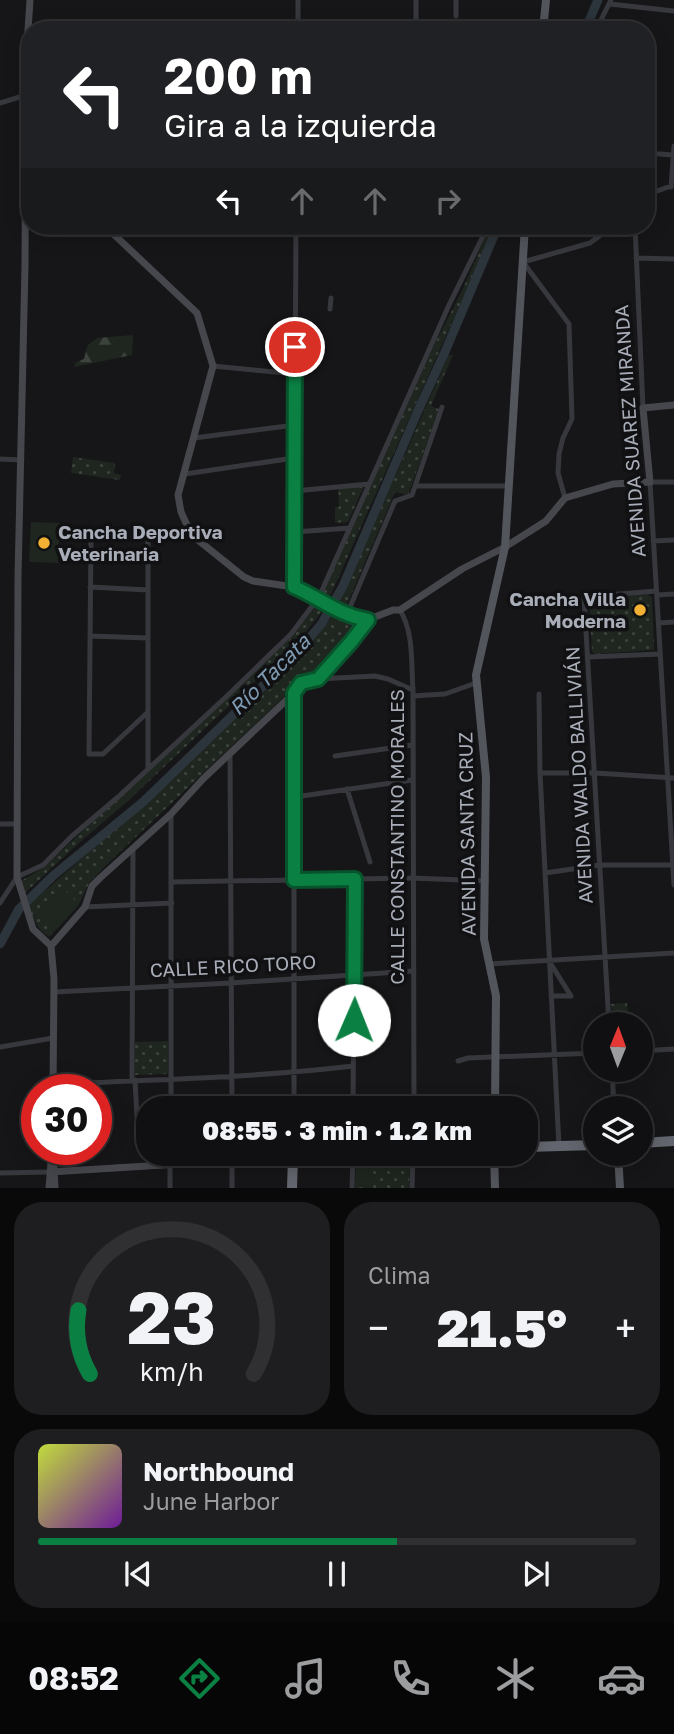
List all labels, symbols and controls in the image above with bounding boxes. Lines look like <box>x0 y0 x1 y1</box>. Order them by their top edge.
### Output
text: 200 m <box>164 46 313 105</box>
icon: left <box>49 49 140 140</box>
text: Gira a la izquierda <box>164 106 437 144</box>
icon: left <box>210 182 248 220</box>
icon: ahead <box>283 182 321 220</box>
icon: ahead <box>356 182 394 220</box>
icon: right <box>429 182 467 220</box>
street label: AVENIDA SUAREZ MIRANDA <box>609 304 650 558</box>
pin <box>265 317 325 377</box>
icon: arrive <box>276 328 314 366</box>
place label: Cancha Deportiva Veterinaria <box>58 520 222 565</box>
marker: Cancha Deportiva Veterinaria <box>36 535 52 551</box>
place label: Cancha Villa Moderna <box>509 587 626 632</box>
marker: Cancha Villa Moderna <box>632 602 648 618</box>
water label: Río Tacata <box>223 627 316 720</box>
street label: AVENIDA WALDO BALLIVIÁN <box>560 646 597 904</box>
street label: CALLE CONSTANTINO MORALES <box>385 689 408 985</box>
street label: AVENIDA SANTA CRUZ <box>453 732 480 936</box>
street label: CALLE RICO TORO <box>149 950 317 981</box>
position arrow <box>317 983 391 1057</box>
north arrow <box>583 1012 653 1082</box>
map controls <box>583 1012 653 1166</box>
speed limit sign: 30 <box>21 1074 112 1165</box>
button: layers <box>583 1096 653 1166</box>
text: 08:55 · 3 min · 1.2 km <box>202 1115 472 1146</box>
text: Clima <box>368 1261 431 1289</box>
text: 23 <box>128 1274 216 1361</box>
text: 21.5° <box>437 1296 567 1358</box>
text: − <box>368 1305 389 1350</box>
text: + <box>615 1305 636 1350</box>
text: km/h <box>140 1356 204 1387</box>
text: Northbound <box>143 1456 294 1487</box>
text: June Harbor <box>143 1487 279 1515</box>
icon: previous <box>119 1555 157 1593</box>
icon: pause <box>318 1555 356 1593</box>
icon: next <box>517 1555 555 1593</box>
icon: directions <box>175 1654 224 1703</box>
icon: music <box>281 1654 330 1703</box>
icon: phone <box>386 1654 435 1703</box>
icon: climate <box>491 1654 540 1703</box>
icon: car <box>597 1654 646 1703</box>
text: 08:52 <box>28 1659 119 1697</box>

